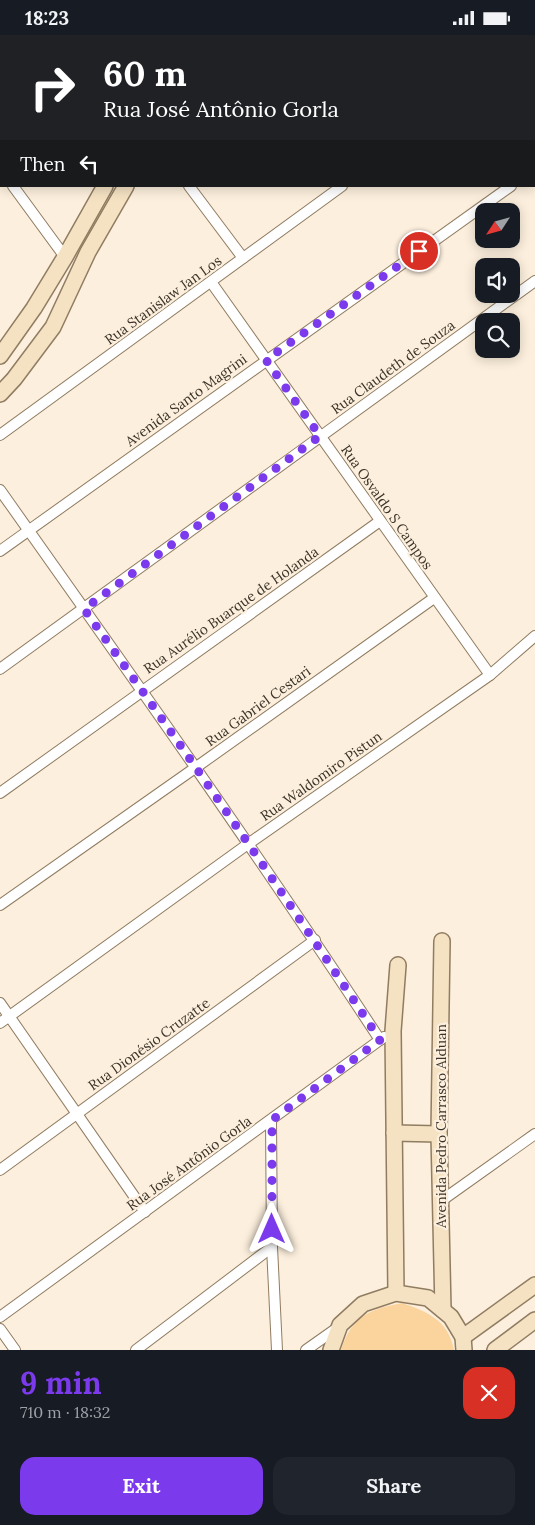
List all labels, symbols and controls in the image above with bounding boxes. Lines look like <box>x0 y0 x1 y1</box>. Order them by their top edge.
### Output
text: 18:23 <box>25 6 69 30</box>
text: 60 m <box>103 51 187 96</box>
icon: right <box>20 55 85 120</box>
text: Rua José Antônio Gorla <box>103 95 339 123</box>
icon: left <box>75 150 103 178</box>
text: Then <box>20 152 65 176</box>
north arrow <box>475 203 520 247</box>
map controls <box>475 203 520 358</box>
pin <box>398 230 440 272</box>
icon: arrive <box>405 237 433 265</box>
street label: Rua Stanislaw Jan Los <box>101 251 225 349</box>
button: sound <box>475 258 520 303</box>
button: search <box>475 313 520 358</box>
street label: Rua Claudeth de Souza <box>327 316 459 418</box>
street label: Avenida Santo Magrini <box>121 350 250 451</box>
street label: Rua Osvaldo S Campos <box>337 441 437 573</box>
street label: Rua Aurélio Buarque de Holanda <box>140 542 322 678</box>
street label: Rua Gabriel Cestari <box>202 662 314 750</box>
street label: Rua Waldomiro Pistun <box>257 727 386 825</box>
street label: Rua Dionésio Cruzatte <box>85 994 214 1094</box>
street label: Avenida Pedro Carrasco Alduan <box>432 1024 450 1229</box>
street label: Rua José Antônio Gorla <box>123 1112 255 1214</box>
position arrow <box>245 1202 297 1254</box>
text: 9 min <box>20 1364 102 1402</box>
button: close <box>463 1367 515 1419</box>
text: 710 m · 18:32 <box>20 1402 110 1422</box>
button: Exit <box>20 1457 263 1515</box>
button: Share <box>273 1457 515 1515</box>

